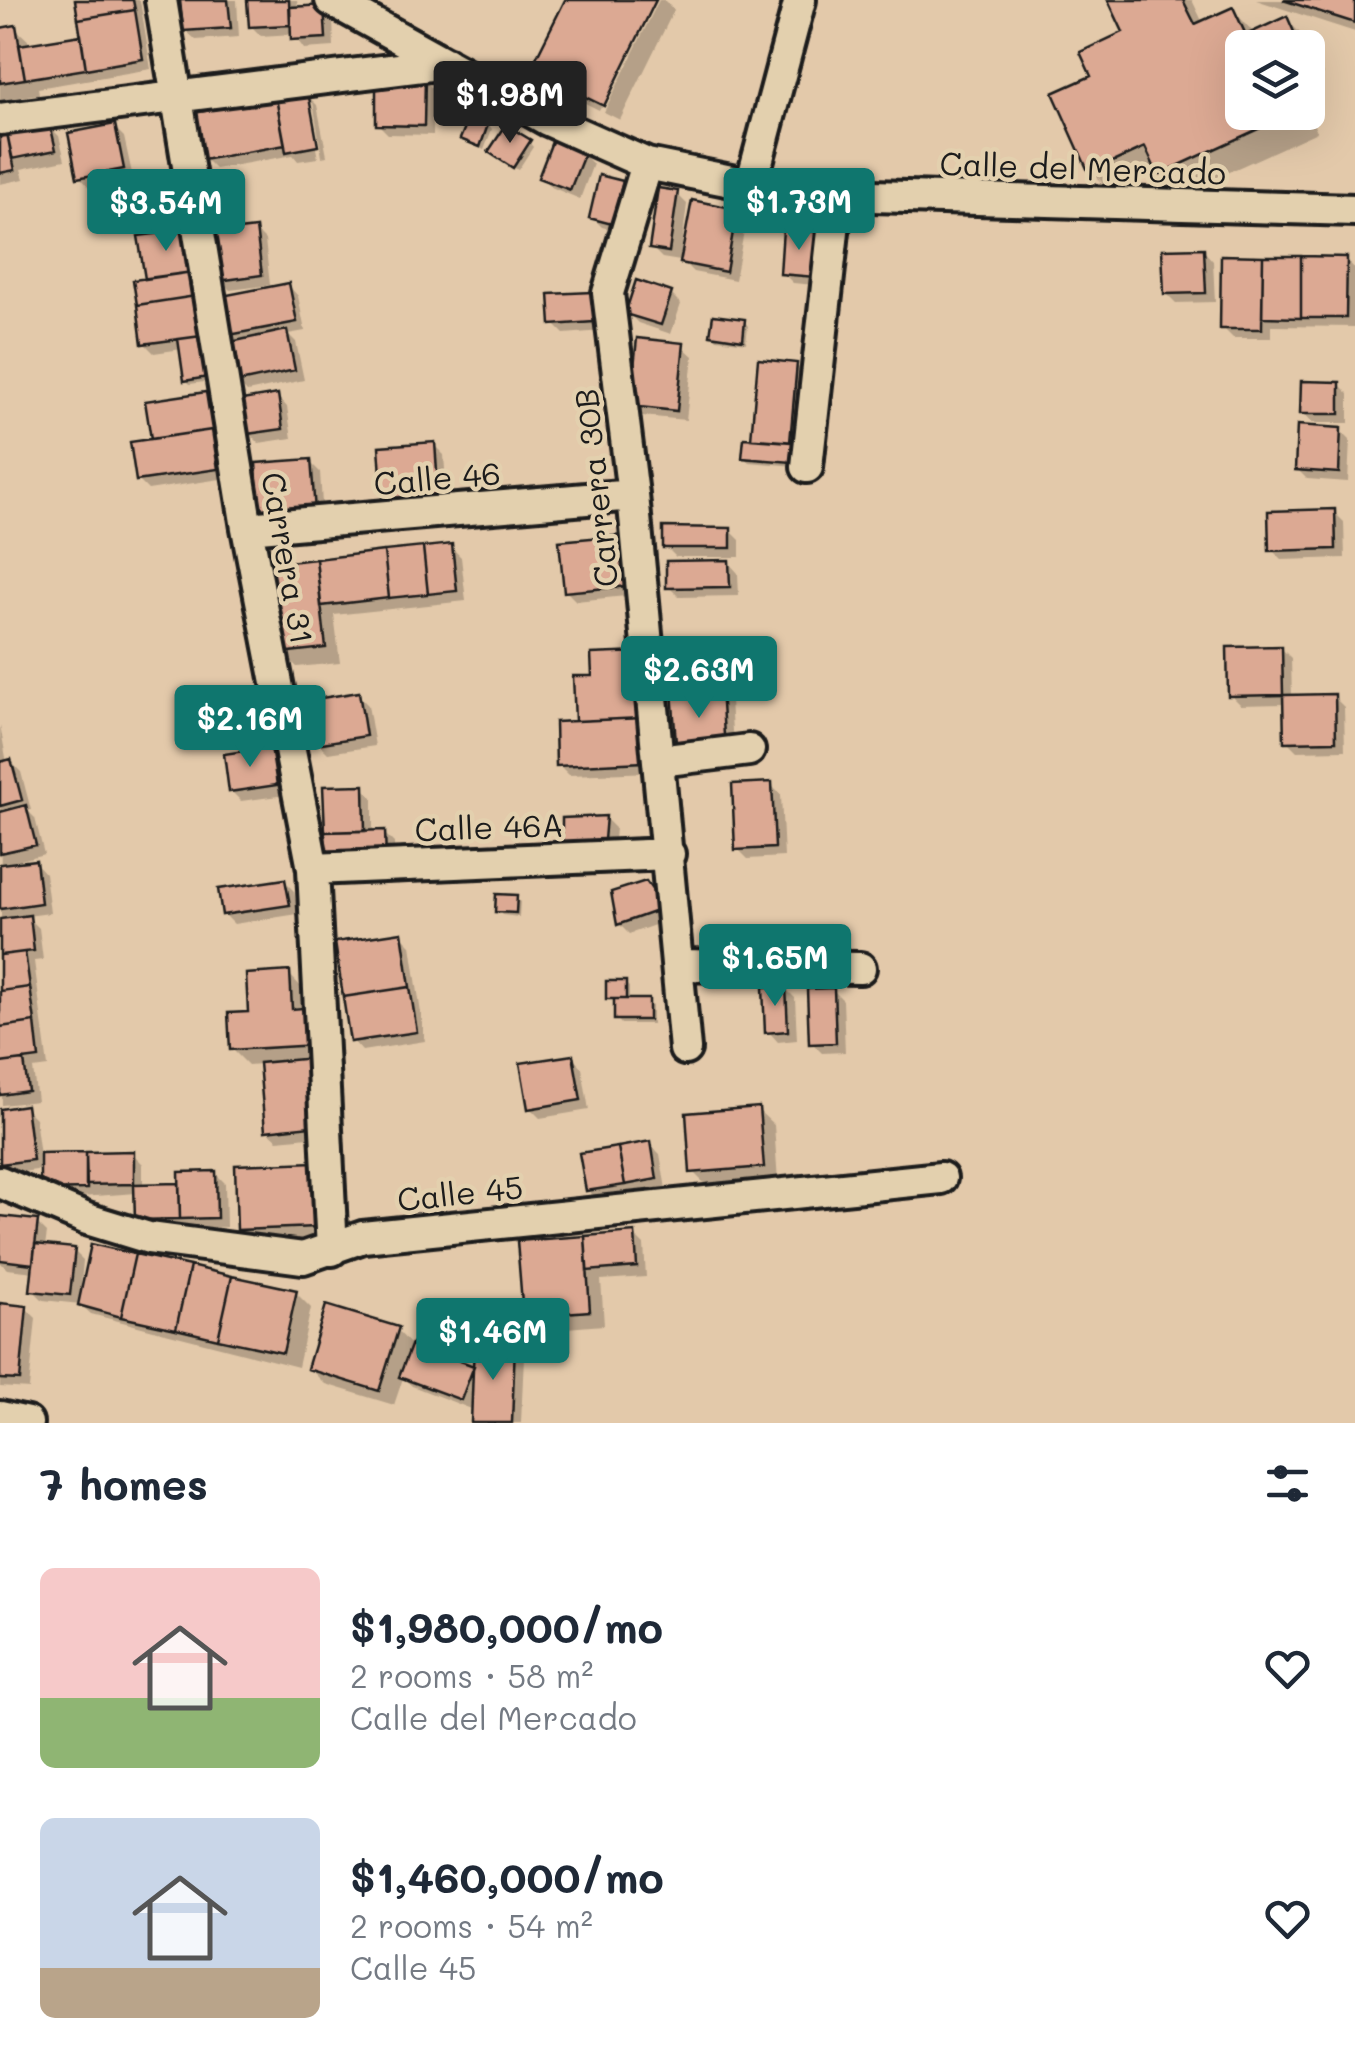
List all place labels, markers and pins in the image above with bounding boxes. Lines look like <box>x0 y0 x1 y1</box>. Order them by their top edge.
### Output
pin: $1.98M <box>429 61 591 146</box>
pin: $1.73M <box>718 168 880 253</box>
pin: $3.54M <box>85 169 247 254</box>
pin: $2.63M <box>618 636 780 721</box>
pin: $2.16M <box>169 685 331 770</box>
pin: $1.65M <box>694 924 856 1009</box>
pin: $1.46M <box>412 1298 574 1383</box>

